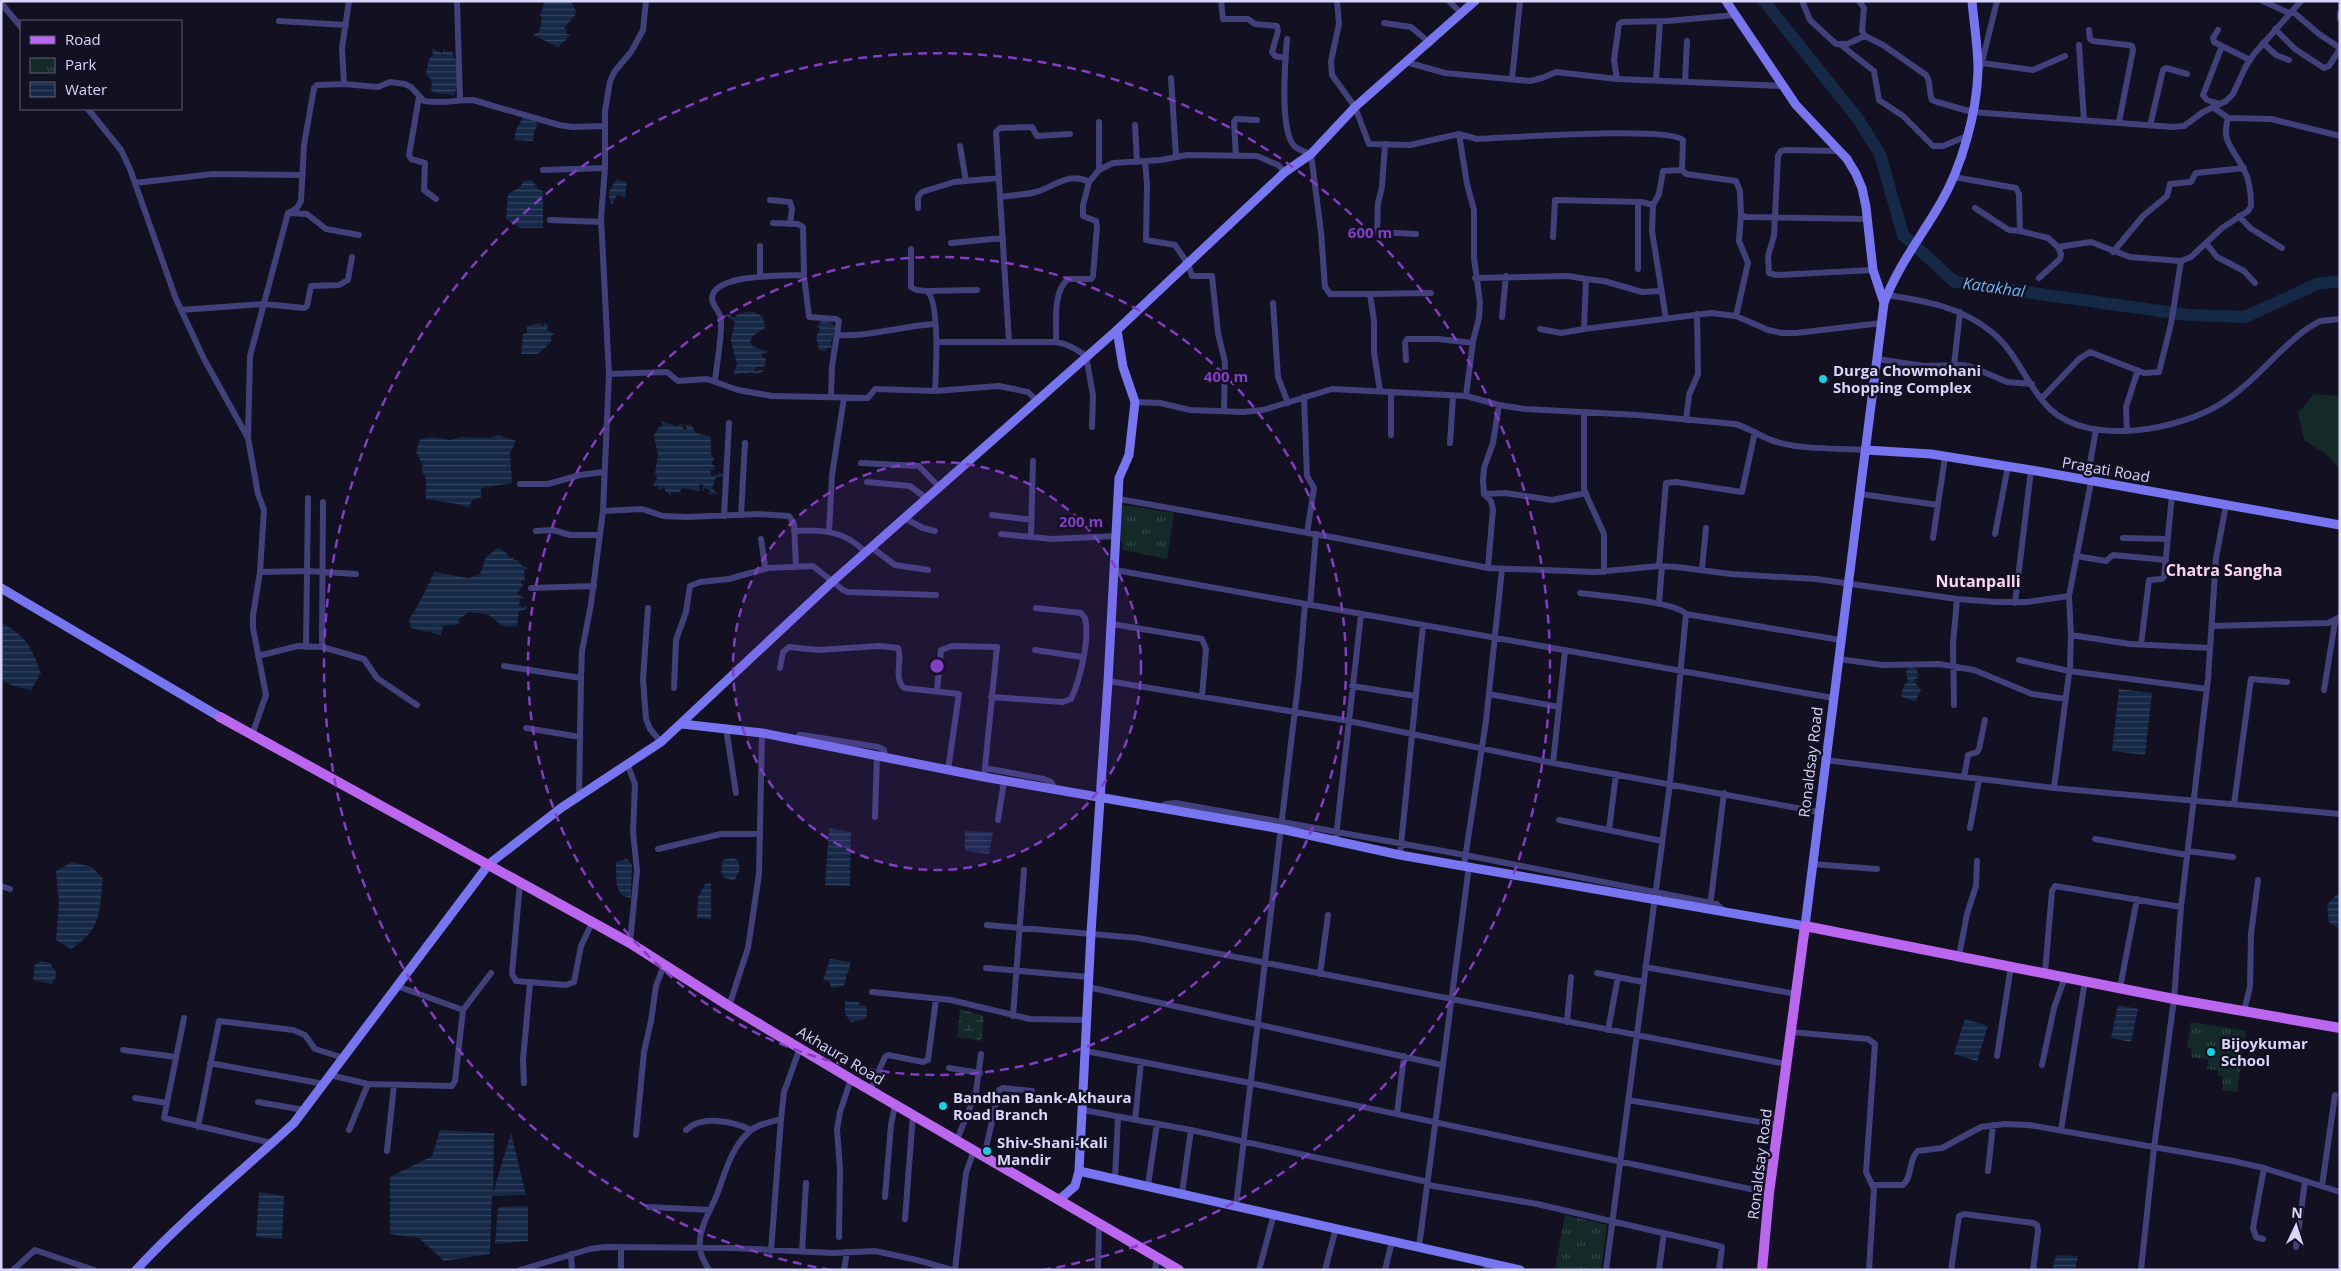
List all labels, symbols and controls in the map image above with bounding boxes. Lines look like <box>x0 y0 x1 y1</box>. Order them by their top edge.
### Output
legend <box>20 20 182 110</box>
text: Road <box>65 29 101 49</box>
text: Park <box>65 54 96 74</box>
text: Water <box>65 79 107 99</box>
text: 600 m <box>1348 222 1392 242</box>
water label: Katakhal <box>1962 272 2027 302</box>
place label: Durga Chowmohani Shopping Complex <box>1833 360 1981 397</box>
text: 400 m <box>1204 366 1248 386</box>
marker: Durga Chowmohani Shopping Complex <box>1817 373 1829 385</box>
street label: Pragati Road <box>2061 451 2151 487</box>
text: 200 m <box>1059 511 1103 531</box>
district label: Chatra Sangha <box>2166 559 2282 581</box>
district label: Nutanpalli <box>1935 570 2021 592</box>
centre of rings <box>928 657 946 675</box>
street label: Ronaldsay Road <box>1793 705 1827 819</box>
street label: Akhaura Road <box>794 1021 888 1089</box>
place label: Bijoykumar School <box>2221 1033 2308 1070</box>
marker: Bijoykumar School <box>2205 1046 2217 1058</box>
place label: Bandhan Bank-Akhaura Road Branch <box>953 1087 1132 1124</box>
marker: Bandhan Bank-Akhaura Road Branch <box>937 1100 949 1112</box>
street label: Ronaldsay Road <box>1742 1107 1776 1221</box>
place label: Shiv-Shani-Kali Mandir <box>997 1132 1108 1169</box>
marker: Shiv-Shani-Kali Mandir <box>981 1145 993 1157</box>
north arrow <box>2271 1201 2321 1251</box>
text: N <box>2291 1203 2303 1222</box>

